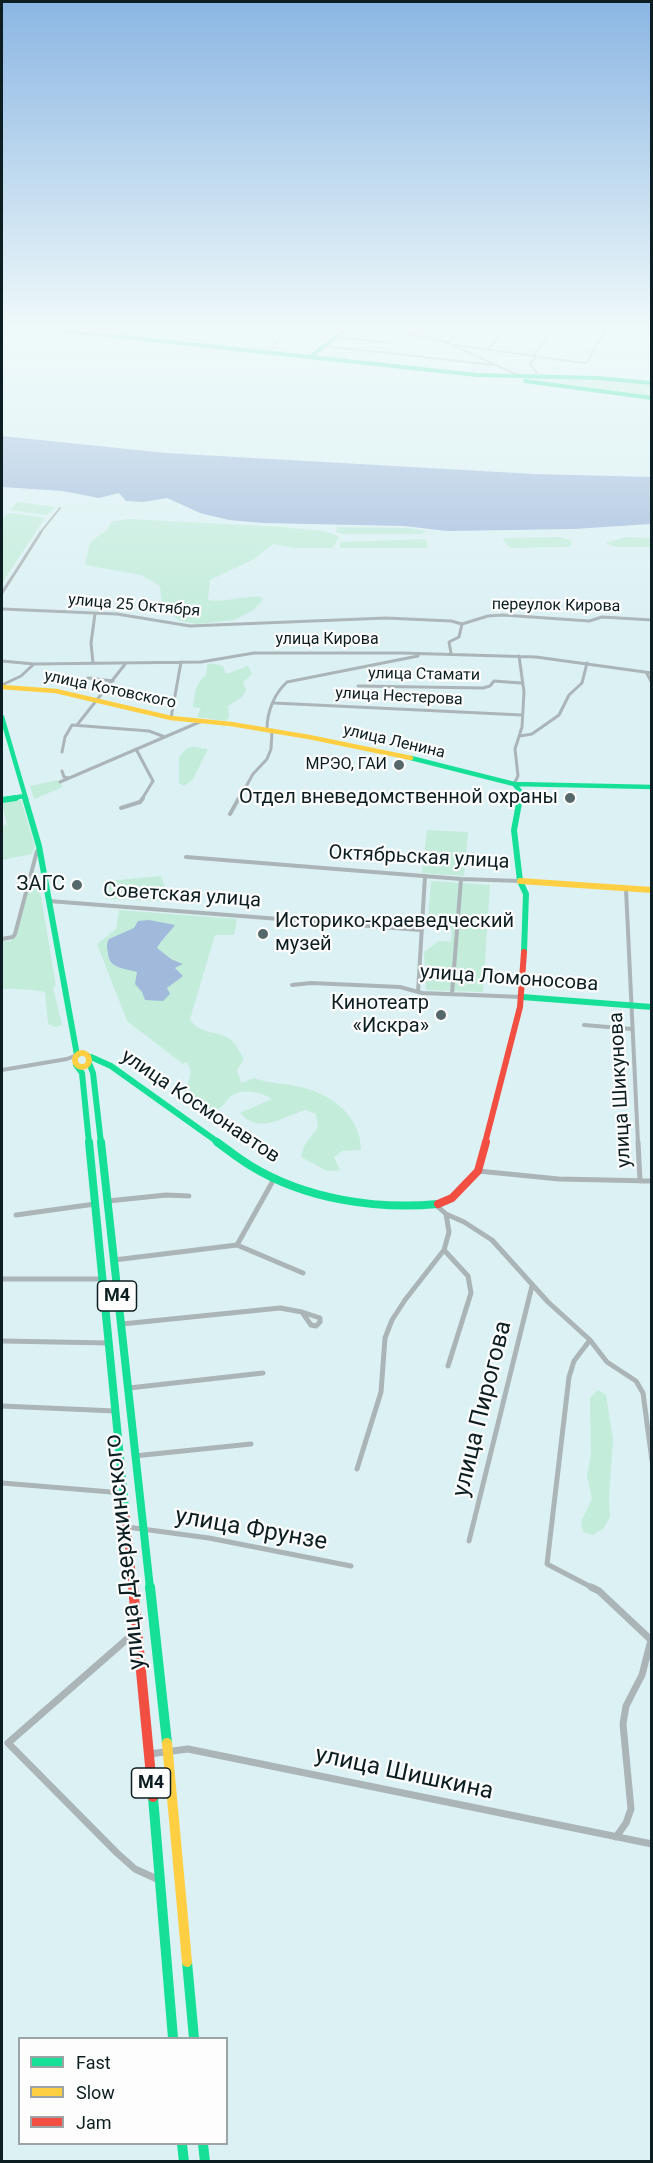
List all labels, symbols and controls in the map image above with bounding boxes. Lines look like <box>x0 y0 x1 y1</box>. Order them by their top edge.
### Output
street label: улица 25 Октября <box>67 591 201 621</box>
street label: переулок Кирова <box>492 595 620 617</box>
street label: улица Кирова <box>275 630 379 650</box>
street label: улица Стамати <box>368 664 480 686</box>
street label: улица Котовского <box>42 667 178 713</box>
street label: улица Нестерова <box>335 684 463 710</box>
street label: улица Ленина <box>341 721 447 763</box>
place label: МРЭО, ГАИ <box>306 755 387 775</box>
marker: МРЭО, ГАИ <box>392 758 406 772</box>
place label: Отдел вневедомственной охраны <box>239 786 558 810</box>
marker: Отдел вневедомственной охраны <box>563 791 577 805</box>
street label: Октябрьская улица <box>328 841 510 875</box>
place label: ЗАГС <box>17 873 65 897</box>
marker: ЗАГС <box>70 878 84 892</box>
street label: Советская улица <box>102 879 262 913</box>
place label: Историко-краеведческий музей <box>275 910 514 957</box>
marker: Историко-краеведческий музей <box>256 927 270 941</box>
street label: улица Ломоносова <box>419 961 599 997</box>
place label: Кинотеатр «Искра» <box>331 992 429 1039</box>
marker: Кинотеатр «Искра» <box>434 1008 448 1022</box>
street label: улица Шикунова <box>605 1012 637 1168</box>
street label: улица Космонавтов <box>116 1045 284 1169</box>
road number: M4 <box>98 1281 136 1311</box>
street label: улица Пирогова <box>447 1318 519 1500</box>
street label: улица Дзержинского <box>99 1433 153 1671</box>
street label: улица Фрунзе <box>173 1502 329 1558</box>
street label: улица Шишкина <box>312 1741 496 1807</box>
road number: M4 <box>132 1768 170 1798</box>
legend <box>18 2037 228 2145</box>
text: Fast <box>76 2052 111 2073</box>
text: Slow <box>76 2082 115 2103</box>
text: Jam <box>76 2112 112 2133</box>

